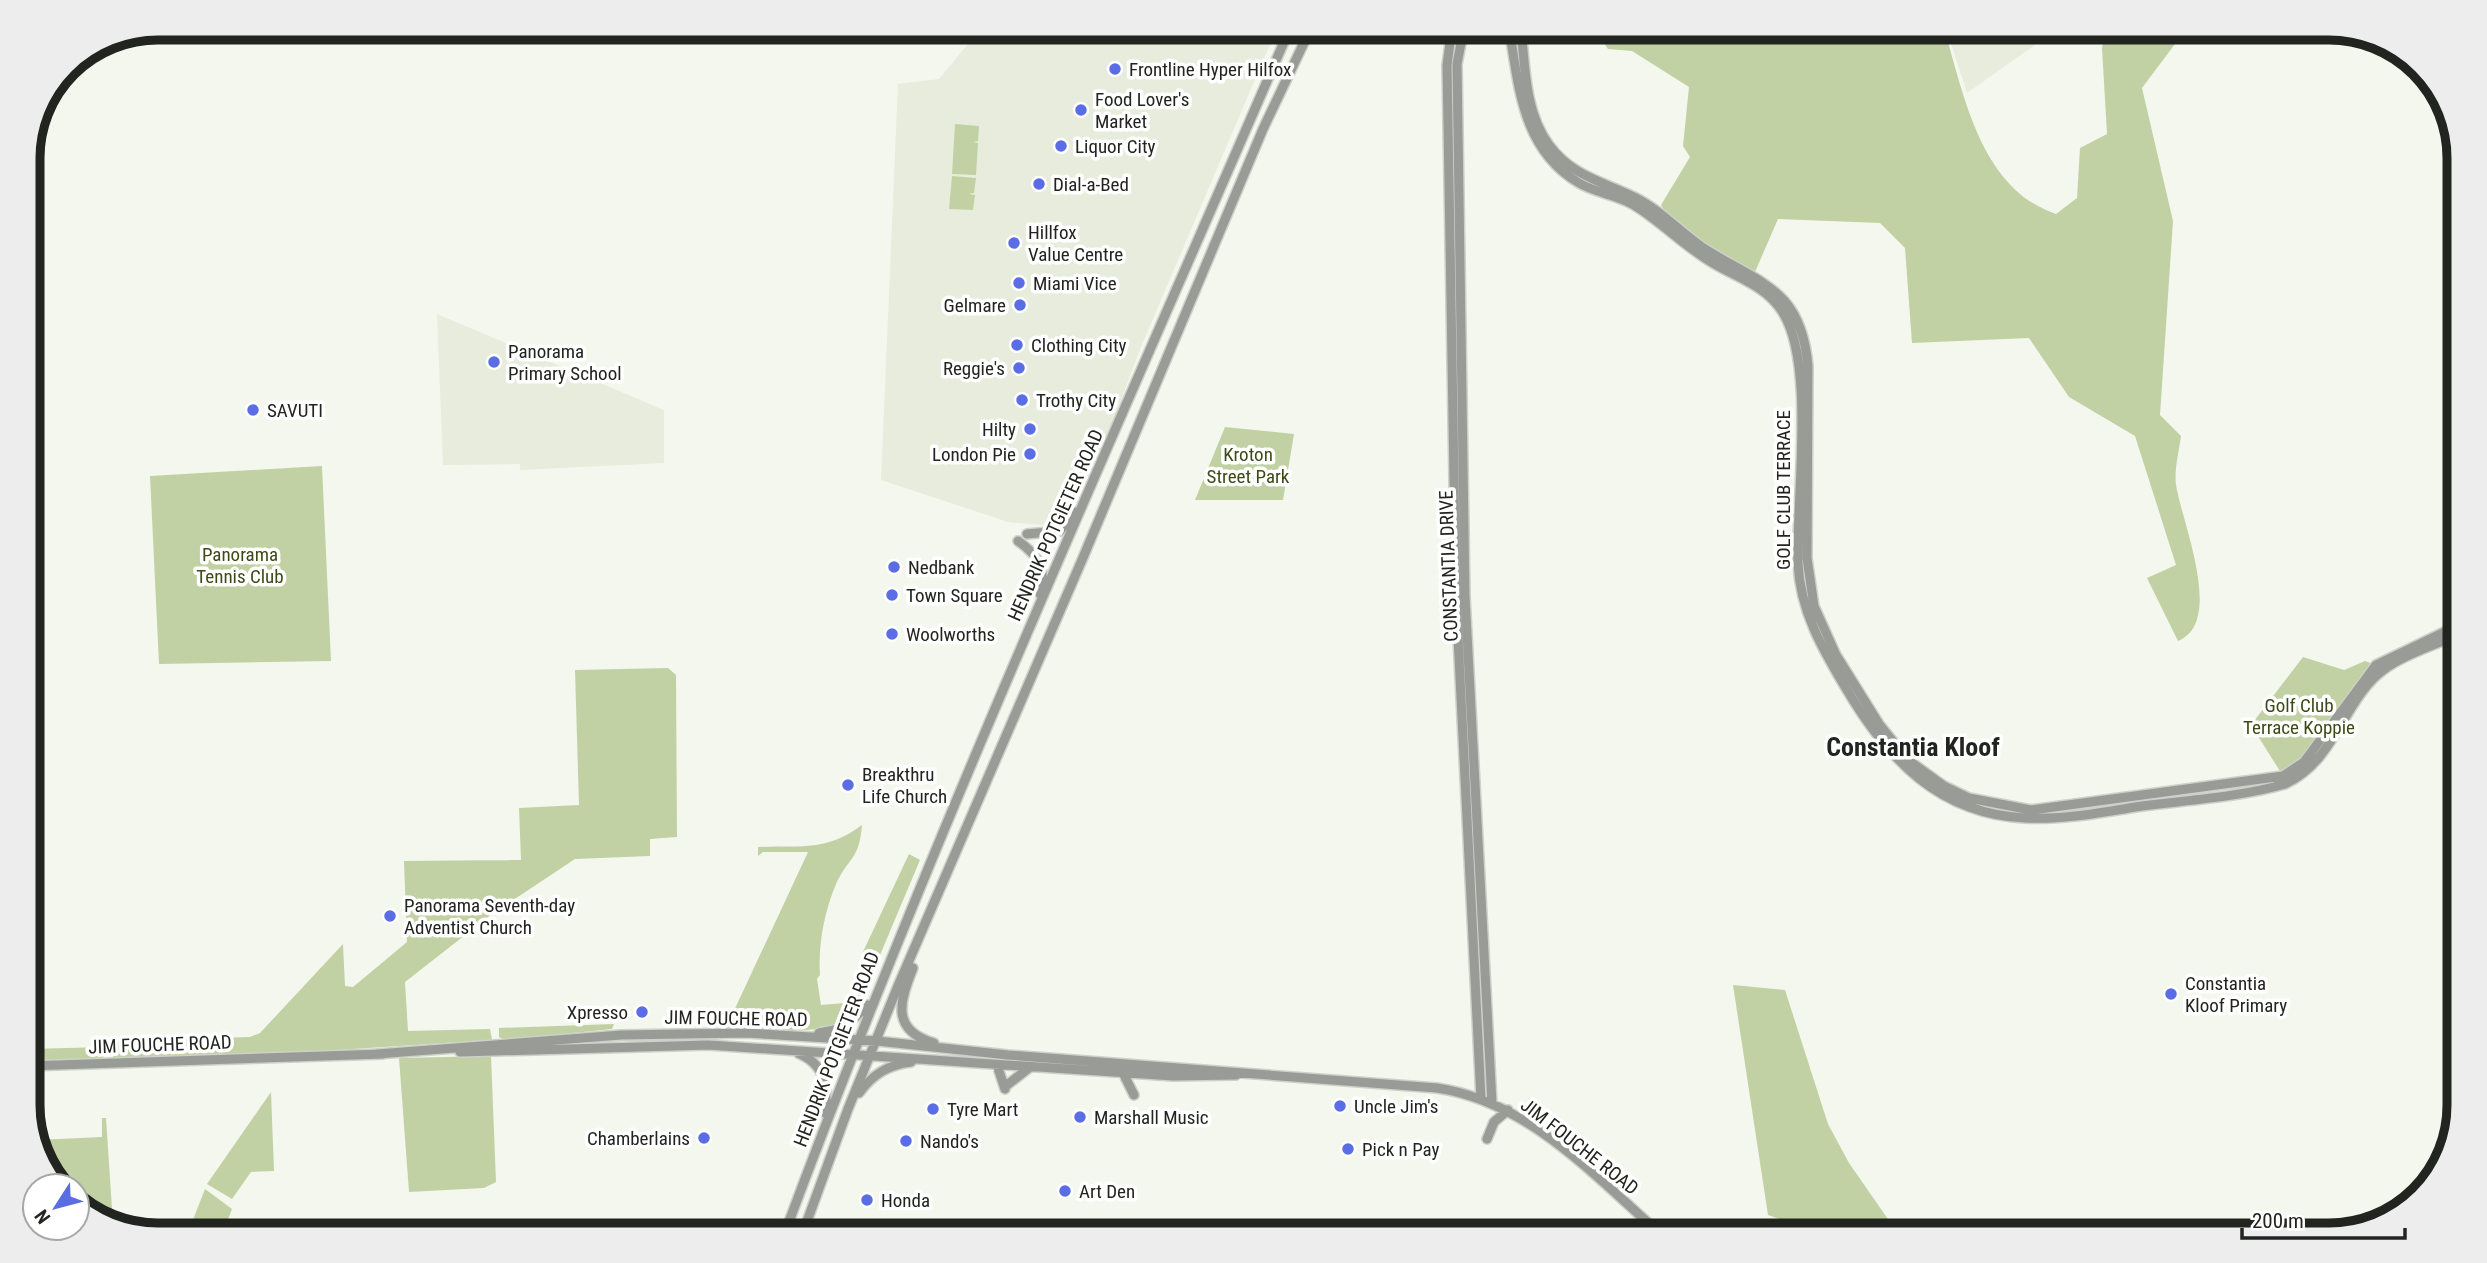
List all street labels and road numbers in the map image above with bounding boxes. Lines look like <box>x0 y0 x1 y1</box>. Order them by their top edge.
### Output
street label: GOLF CLUB TERRACE <box>1772 410 1795 570</box>
street label: HENDRIK POTGIETER ROAD <box>1003 426 1108 625</box>
street label: CONSTANTIA DRIVE <box>1434 490 1463 642</box>
street label: HENDRIK POTGIETER ROAD <box>789 948 884 1150</box>
street label: JIM FOUCHE ROAD <box>664 1006 808 1031</box>
street label: JIM FOUCHE ROAD <box>88 1031 232 1058</box>
street label: JIM FOUCHE ROAD <box>1516 1093 1643 1200</box>

